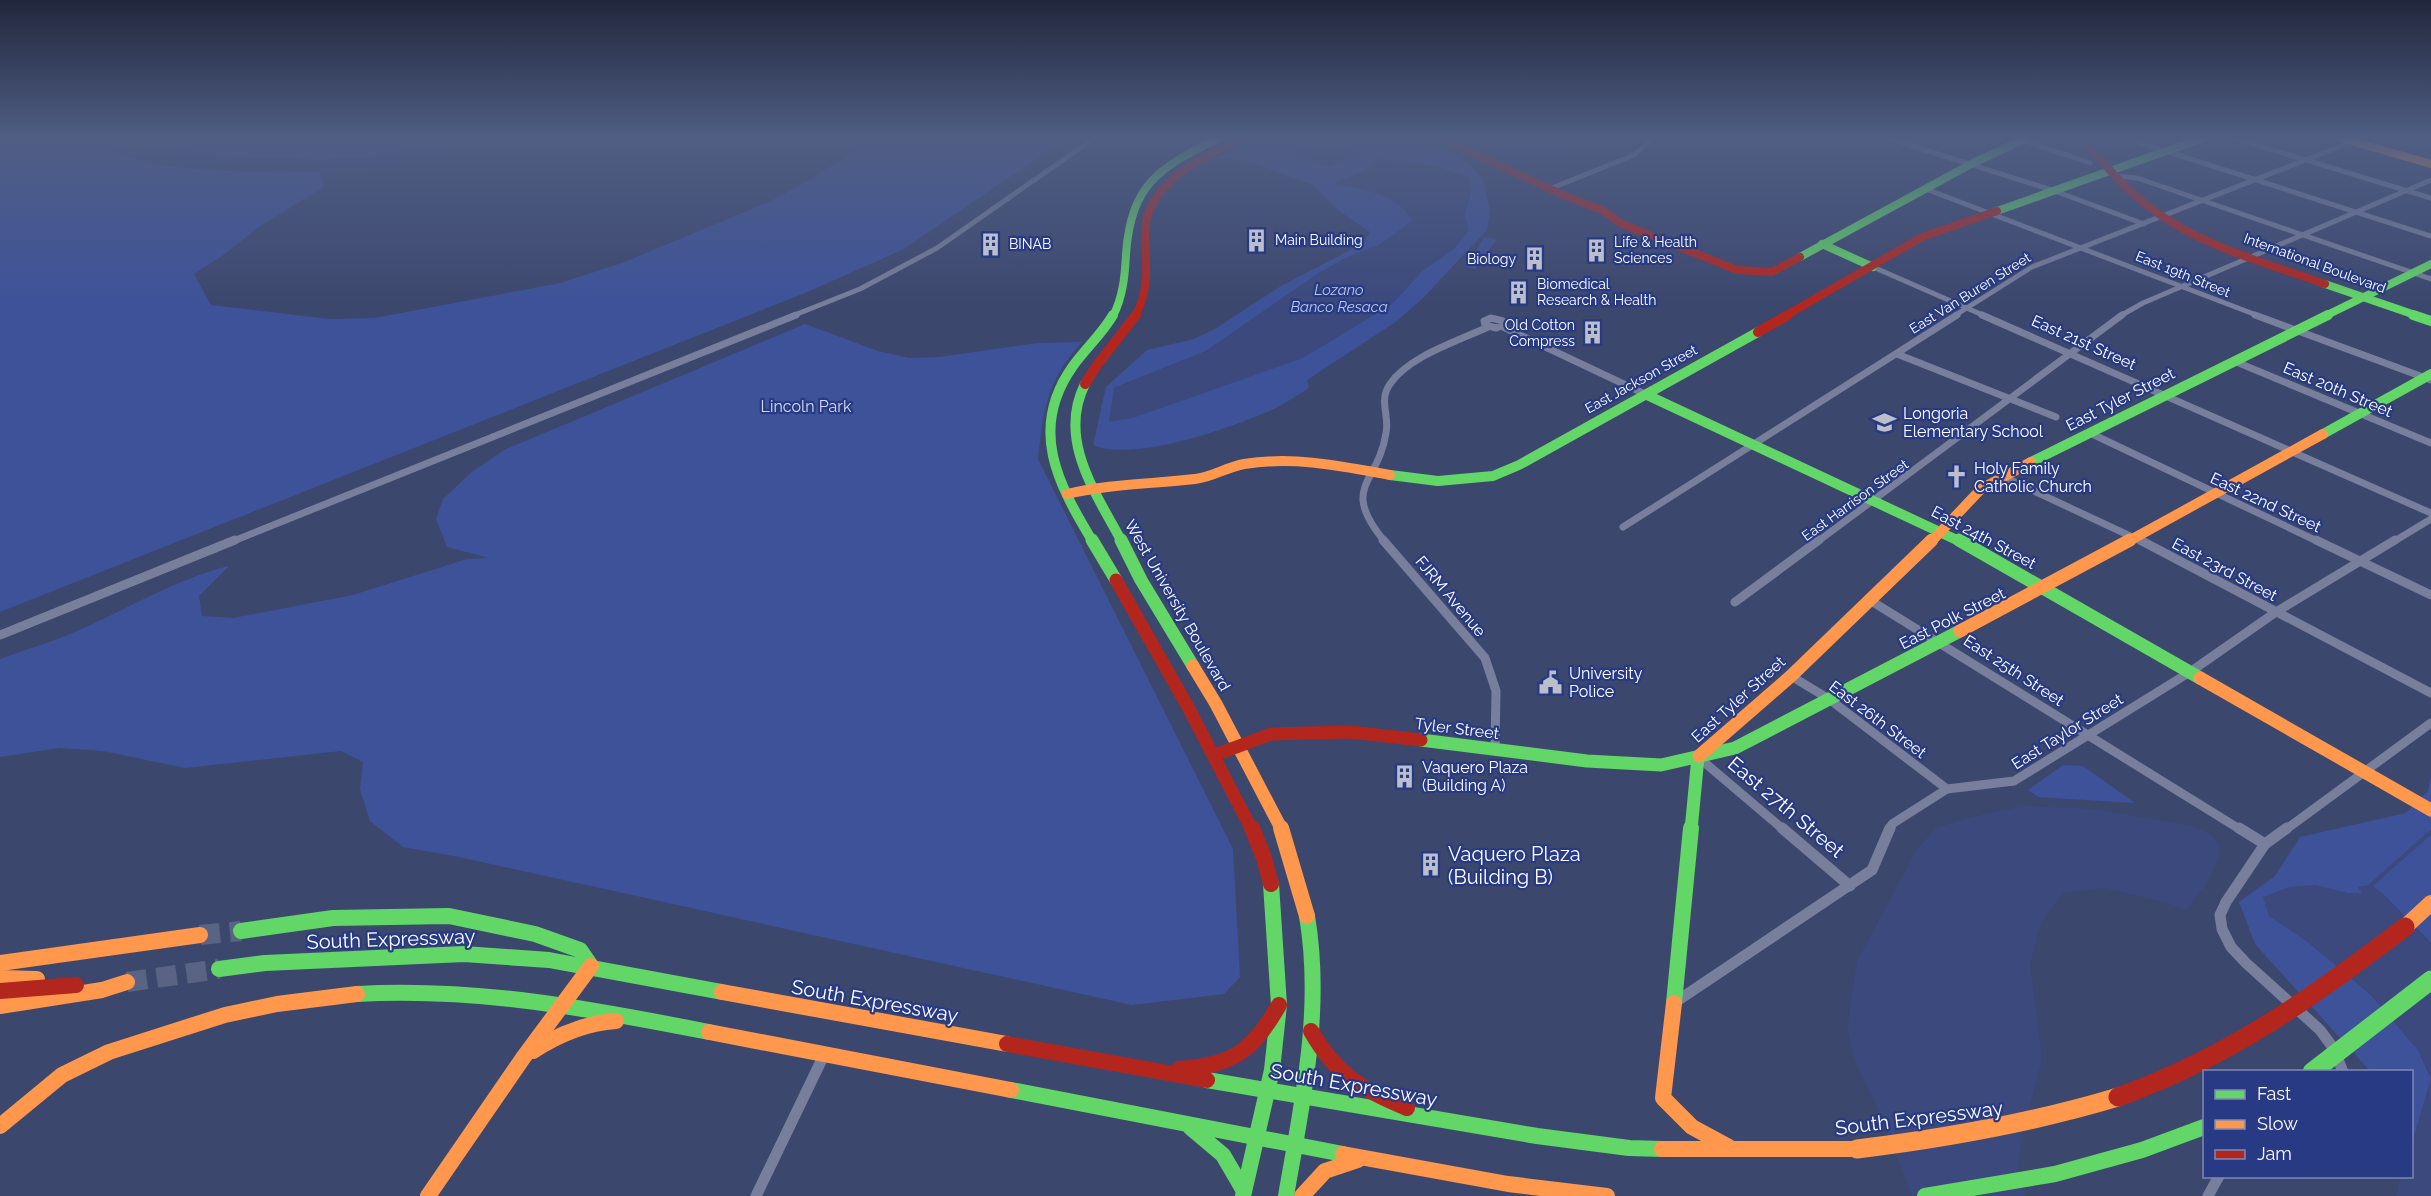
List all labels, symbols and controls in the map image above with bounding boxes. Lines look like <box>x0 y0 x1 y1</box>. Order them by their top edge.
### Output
building icon: Main Building <box>1244 227 1270 253</box>
street label: International Boulevard <box>2242 230 2388 296</box>
building icon: BINAB <box>978 231 1004 257</box>
place label: Main Building <box>1275 232 1363 248</box>
place label: Life & Health Sciences <box>1614 234 1697 266</box>
place label: BINAB <box>1009 236 1051 252</box>
building icon: Life & Health Sciences <box>1583 237 1609 263</box>
building icon: Biology <box>1521 246 1547 272</box>
street label: East 19th Street <box>2133 248 2233 300</box>
street label: East Van Buren Street <box>1906 249 2034 337</box>
place label: Biology <box>1467 251 1516 267</box>
place label: Biomedical Research & Health <box>1537 276 1656 308</box>
building icon: Biomedical Research & Health <box>1506 279 1532 305</box>
water label: Lozano Banco Resaca <box>1290 281 1388 316</box>
street label: East 21st Street <box>2029 311 2140 374</box>
place label: Old Cotton Compress <box>1505 317 1575 349</box>
building icon: Old Cotton Compress <box>1580 320 1606 346</box>
street label: East Jackson Street <box>1582 341 1700 416</box>
street label: East 20th Street <box>2280 358 2396 421</box>
street label: East Tyler Street <box>2063 364 2178 435</box>
park label: Lincoln Park <box>761 397 852 416</box>
place label: Longoria Elementary School <box>1903 404 2044 441</box>
school or university icon: Longoria Elementary School <box>1872 409 1898 435</box>
street label: East Harrison Street <box>1799 456 1912 544</box>
place label: Holy Family Catholic Church <box>1974 459 2092 496</box>
church icon: Holy Family Catholic Church <box>1943 464 1969 490</box>
street label: East 22nd Street <box>2207 468 2325 537</box>
street label: East 24th Street <box>1928 502 2040 573</box>
street label: West University Boulevard <box>1121 516 1235 694</box>
street label: East 23rd Street <box>2169 534 2281 605</box>
street label: FJRM Avenue <box>1411 552 1490 640</box>
street label: East Polk Street <box>1896 583 2009 653</box>
street label: East 25th Street <box>1960 631 2068 710</box>
street label: East Tyler Street <box>1688 652 1790 746</box>
place label: University Police <box>1569 664 1643 701</box>
public building icon: University Police <box>1538 669 1564 695</box>
street label: East 26th Street <box>1825 677 1931 762</box>
street label: East Taylor Street <box>2008 689 2127 773</box>
street label: Tyler Street <box>1414 714 1501 743</box>
street label: East 27th Street <box>1723 751 1849 863</box>
place label: Vaquero Plaza (Building A) <box>1422 758 1528 795</box>
building icon: Vaquero Plaza (Building A) <box>1391 763 1417 789</box>
place label: Vaquero Plaza (Building B) <box>1448 842 1581 889</box>
building icon: Vaquero Plaza (Building B) <box>1417 852 1443 878</box>
street label: South Expressway <box>306 924 476 954</box>
street label: South Expressway <box>790 975 960 1028</box>
street label: South Expressway <box>1269 1059 1439 1112</box>
legend <box>2203 1070 2413 1178</box>
text: Fast <box>2257 1083 2291 1104</box>
street label: South Expressway <box>1834 1096 2004 1140</box>
text: Slow <box>2257 1113 2298 1134</box>
text: Jam <box>2257 1143 2292 1164</box>

